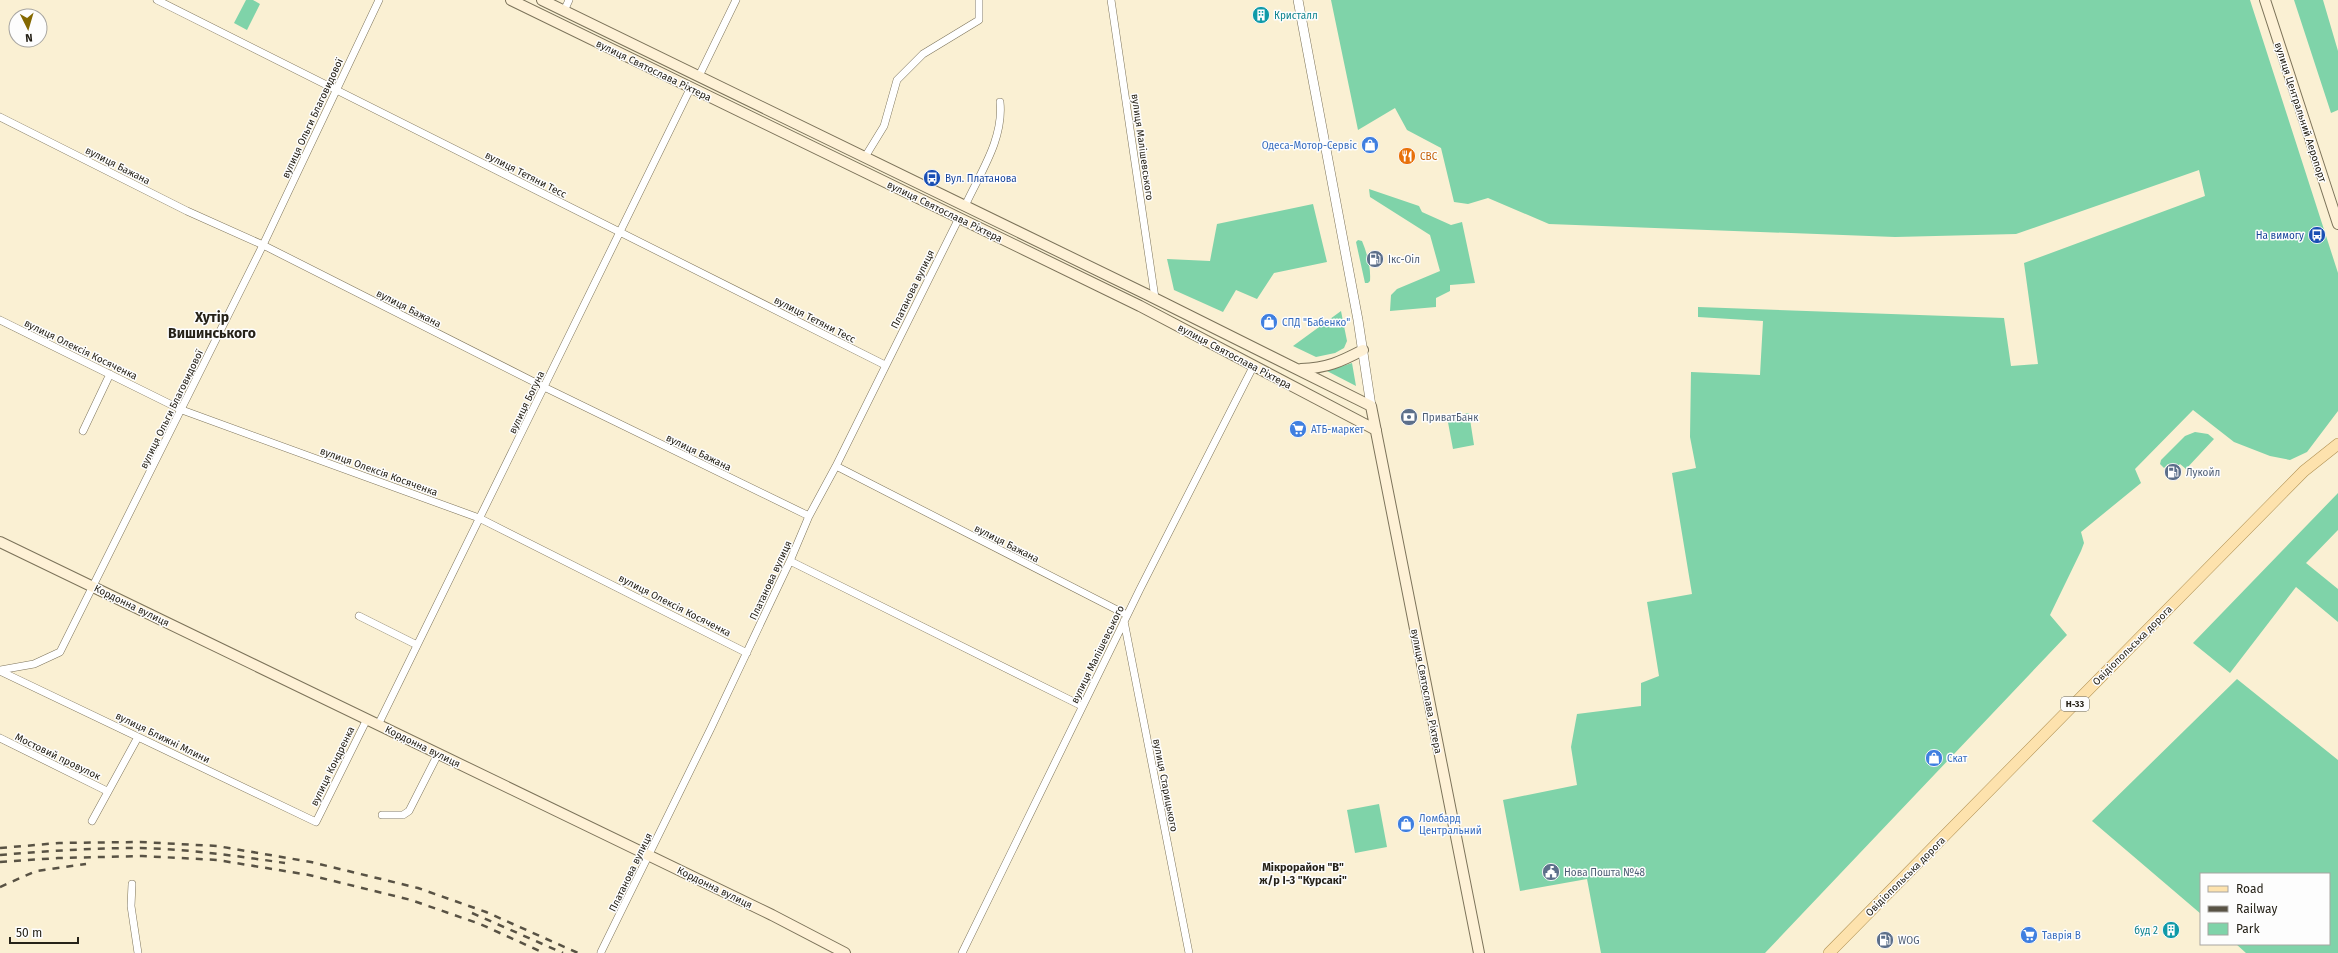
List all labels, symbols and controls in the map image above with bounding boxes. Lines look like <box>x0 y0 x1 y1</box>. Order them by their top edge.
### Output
building icon: Кристалл <box>1251 5 1271 25</box>
north arrow <box>8 8 48 48</box>
place label: Кристалл <box>1274 10 1318 22</box>
text: N <box>25 31 33 44</box>
street label: вулиця Святослава Ріхтера <box>594 37 714 104</box>
street label: вулиця Центральний Аеропорт <box>2272 41 2329 184</box>
street label: вулиця Ольги Благовидової <box>279 55 346 180</box>
street label: вулиця Малішевського <box>1129 93 1156 201</box>
shop icon: Одеса-Мотор-Сервіс <box>1360 135 1380 155</box>
place label: Одеса-Мотор-Сервіс <box>1262 139 1357 152</box>
street label: вулиця Бажана <box>83 144 152 187</box>
restaurant icon: СВС <box>1397 146 1417 166</box>
street label: вулиця Тетяни Тесс <box>483 149 568 201</box>
place label: СВС <box>1420 151 1438 163</box>
bus stop icon: Вул. Платанова <box>922 168 942 188</box>
place label: Вул. Платанова <box>945 173 1017 185</box>
street label: вулиця Святослава Ріхтера <box>885 178 1005 245</box>
bus stop icon: На вимогу <box>2307 225 2327 245</box>
place label: На вимогу <box>2256 230 2304 242</box>
street label: Платанова вулиця <box>889 248 937 331</box>
fuel station icon: Ікс-Оіл <box>1365 249 1385 269</box>
place label: Ікс-Оіл <box>1388 253 1420 266</box>
street label: вулиця Бажана <box>374 287 443 330</box>
street label: вулиця Тетяни Тесс <box>772 294 857 346</box>
district label: Хутір Вишинського <box>168 309 256 342</box>
shop icon: СПД "Бабенко" <box>1259 312 1279 332</box>
street label: вулиця Олексія Косяченка <box>22 316 139 383</box>
place label: СПД "Бабенко" <box>1282 317 1350 329</box>
street label: вулиця Святослава Ріхтера <box>1176 321 1294 392</box>
street label: вулиця Ольги Благовидової <box>137 346 206 471</box>
street label: вулиця Богуна <box>507 369 547 436</box>
bank icon: ПриватБанк <box>1399 407 1419 427</box>
place label: ПриватБанк <box>1422 412 1479 424</box>
supermarket icon: АТБ-маркет <box>1288 419 1308 439</box>
place label: АТБ-маркет <box>1311 424 1365 436</box>
street label: вулиця Бажана <box>664 432 733 474</box>
street label: вулиця Олексія Косяченка <box>318 444 439 499</box>
fuel station icon: Лукойл <box>2163 462 2183 482</box>
place label: Лукойл <box>2186 467 2220 479</box>
street label: вулиця Бажана <box>972 522 1041 565</box>
street label: Платанова вулиця <box>747 539 795 622</box>
street label: вулиця Олексія Косяченка <box>616 571 733 639</box>
street label: Кордонна вулиця <box>92 582 171 629</box>
street label: вулиця Малішевського <box>1068 603 1127 705</box>
street label: Овідіопольська дорога <box>2090 603 2175 688</box>
street label: вулиця Святослава Ріхтера <box>1408 628 1445 755</box>
road number: Н-33 <box>2061 697 2089 711</box>
street label: вулиця Ближні Млини <box>113 709 212 766</box>
street label: Кордонна вулиця <box>383 723 462 770</box>
street label: вулиця Кондренка <box>308 725 357 808</box>
street label: Мостовий провулок <box>13 731 103 783</box>
street label: вулиця Старицького <box>1150 738 1180 833</box>
shop icon: Скат <box>1924 748 1944 768</box>
place label: Скат <box>1947 753 1968 765</box>
place label: Ломбард Центральний <box>1419 813 1482 837</box>
shop icon: Ломбард Центральний <box>1396 814 1416 834</box>
street label: Платанова вулиця <box>607 831 655 914</box>
street label: Овідіопольська дорога <box>1863 834 1948 919</box>
district label: Мікрорайон "В" ж/р I-3 "Курсакі" <box>1259 861 1347 887</box>
public building icon: Нова Пошта №48 <box>1541 862 1561 882</box>
street label: Кордонна вулиця <box>675 864 754 911</box>
place label: Нова Пошта №48 <box>1564 867 1646 879</box>
legend <box>2200 873 2330 945</box>
text: Road <box>2236 882 2264 896</box>
text: Railway <box>2236 902 2277 916</box>
scale bar <box>10 919 78 945</box>
building icon: буд 2 <box>2161 920 2181 940</box>
text: Park <box>2236 922 2260 936</box>
supermarket icon: Таврія В <box>2019 925 2039 945</box>
place label: буд 2 <box>2134 925 2158 937</box>
text: 50 m <box>16 926 42 940</box>
place label: Таврія В <box>2042 929 2081 942</box>
fuel station icon: WOG <box>1875 930 1895 950</box>
place label: WOG <box>1898 935 1920 947</box>

